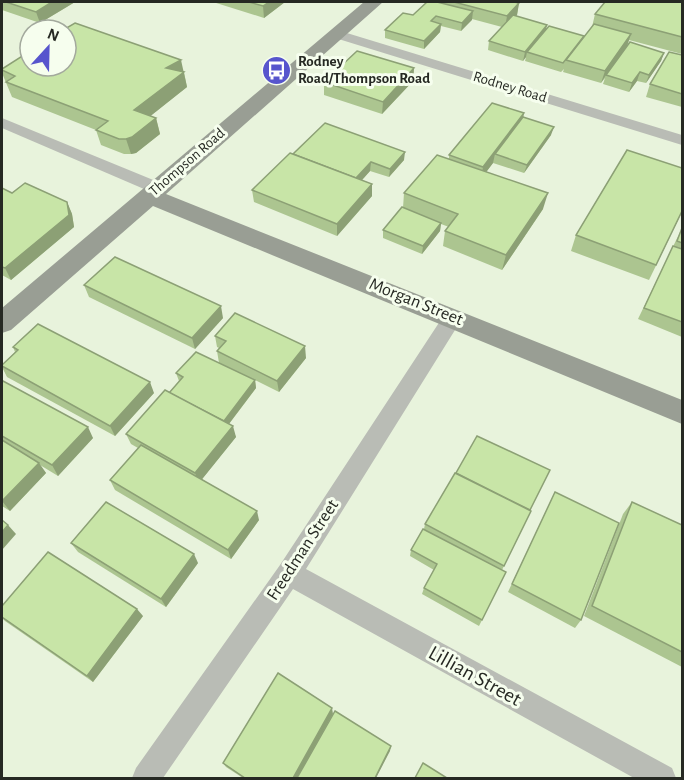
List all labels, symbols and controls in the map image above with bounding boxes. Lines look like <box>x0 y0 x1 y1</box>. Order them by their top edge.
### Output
north arrow <box>18 18 78 78</box>
text: N <box>45 26 61 45</box>
bus stop icon: Rodney Road/Thompson Road <box>261 54 293 86</box>
place label: Rodney Road/Thompson Road <box>298 54 430 86</box>
street label: Rodney Road <box>471 69 549 105</box>
street label: Thompson Road <box>146 125 228 199</box>
street label: Morgan Street <box>366 275 466 329</box>
street label: Freedman Street <box>264 496 342 604</box>
street label: Lillian Street <box>425 642 525 710</box>

